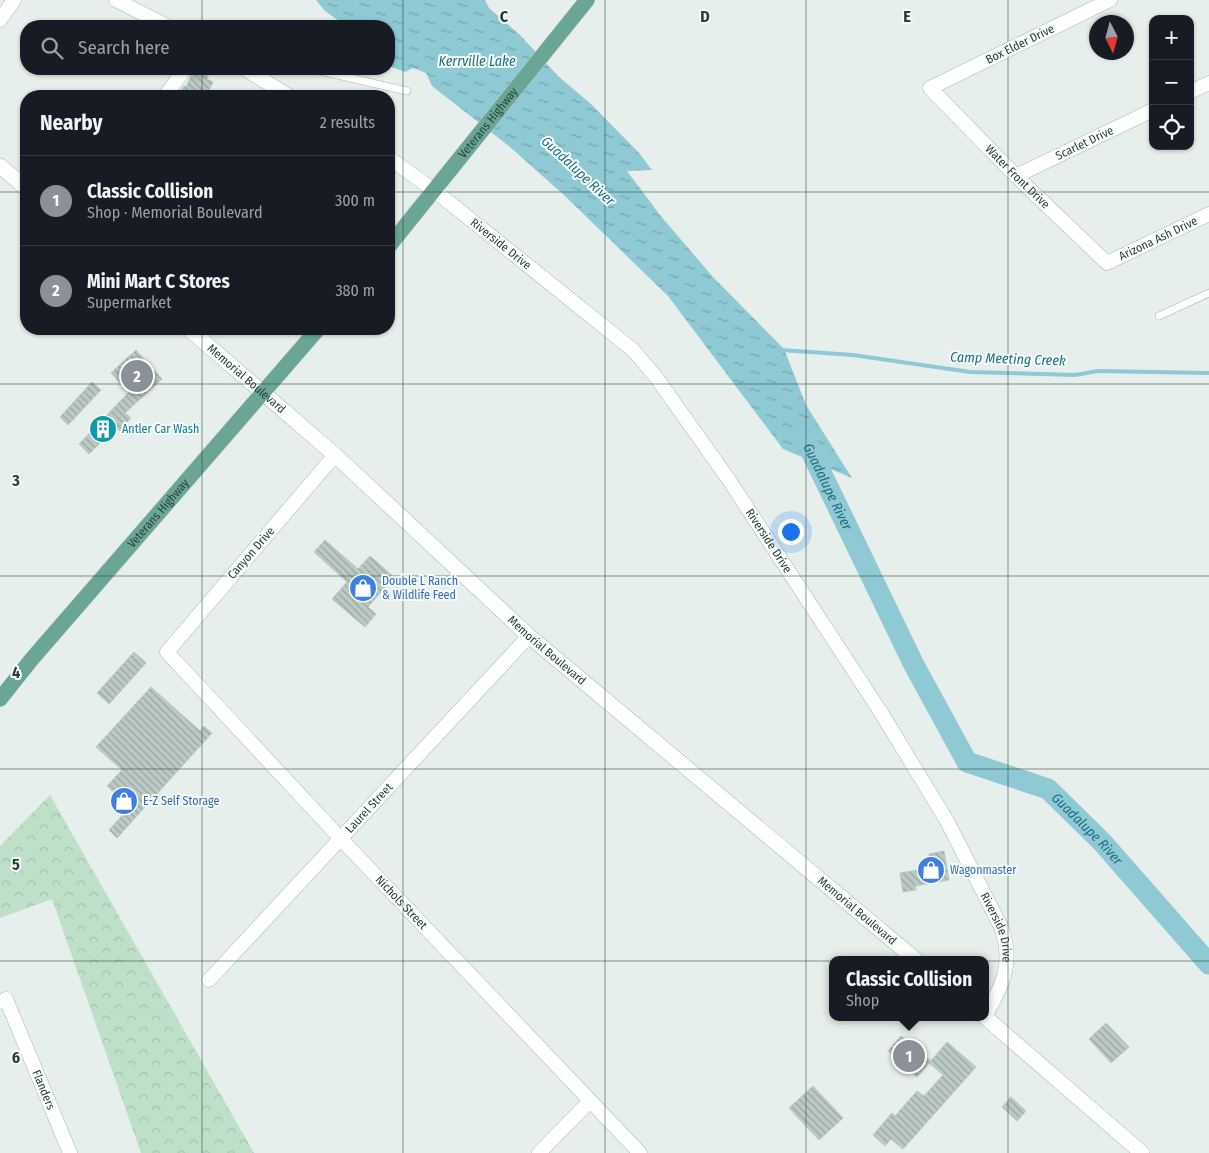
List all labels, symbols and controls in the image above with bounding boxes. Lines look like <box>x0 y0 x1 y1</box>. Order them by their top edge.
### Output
text: C <box>500 7 509 26</box>
text: D <box>700 7 710 26</box>
text: E <box>903 7 911 26</box>
north arrow <box>1089 15 1134 60</box>
map controls <box>1149 15 1194 150</box>
button: + <box>1149 15 1194 60</box>
search box <box>20 20 395 75</box>
street label: Box Elder Drive <box>984 21 1057 67</box>
icon: search <box>38 34 66 62</box>
text: Search here <box>78 36 170 59</box>
water label: Kerrville Lake <box>438 53 516 70</box>
button: − <box>1149 60 1194 105</box>
street label: Veterans Highway <box>455 84 521 161</box>
button: locate <box>1149 105 1194 150</box>
text: Nearby <box>40 110 102 136</box>
text: 2 results <box>320 113 375 132</box>
street label: Scarlet Drive <box>1053 123 1116 163</box>
water label: Guadalupe River <box>538 133 619 210</box>
street label: Water Front Drive <box>982 142 1053 212</box>
text: Classic Collision <box>87 180 213 203</box>
text: 1 <box>53 191 59 210</box>
text: 300 m <box>335 191 375 210</box>
text: Shop · Memorial Boulevard <box>87 203 262 222</box>
street label: Arizona Ash Drive <box>1116 214 1200 263</box>
street label: Riverside Drive <box>468 215 534 272</box>
text: Mini Mart C Stores <box>87 270 230 293</box>
text: 2 <box>52 281 60 300</box>
text: 380 m <box>335 281 375 300</box>
text: Supermarket <box>87 293 171 312</box>
street label: Memorial Boulevard <box>205 341 288 416</box>
water label: Camp Meeting Creek <box>950 348 1066 370</box>
pin: 2 <box>121 357 153 395</box>
building icon: Antler Car Wash <box>88 414 118 444</box>
place label: Antler Car Wash <box>122 422 199 436</box>
water label: Guadalupe River <box>800 440 857 534</box>
text: 3 <box>11 471 20 490</box>
street label: Veterans Highway <box>125 476 192 551</box>
street label: Riverside Drive <box>743 506 795 576</box>
your location <box>778 519 804 545</box>
street label: Canyon Drive <box>225 524 277 582</box>
shop icon: Double L Ranch & Wildlife Feed <box>348 573 378 603</box>
place label: Double L Ranch & Wildlife Feed <box>382 574 458 602</box>
street label: Memorial Boulevard <box>505 613 589 688</box>
text: 4 <box>12 663 20 682</box>
street label: Laurel Street <box>343 780 396 836</box>
shop icon: E-Z Self Storage <box>109 786 139 816</box>
water label: Guadalupe River <box>1048 789 1127 869</box>
place label: E-Z Self Storage <box>143 794 220 808</box>
text: 5 <box>12 855 20 874</box>
shop icon: Wagonmaster <box>916 855 946 885</box>
place label: Wagonmaster <box>950 863 1017 877</box>
street label: Nichols Street <box>373 873 430 932</box>
street label: Memorial Boulevard <box>815 874 899 948</box>
street label: Riverside Drive <box>978 890 1014 963</box>
popup <box>829 956 989 1021</box>
text: Classic Collision <box>846 968 972 991</box>
text: Shop <box>846 991 879 1010</box>
pin: 1 <box>893 1037 925 1075</box>
text: 6 <box>12 1048 20 1067</box>
street label: Flanders <box>29 1068 58 1112</box>

